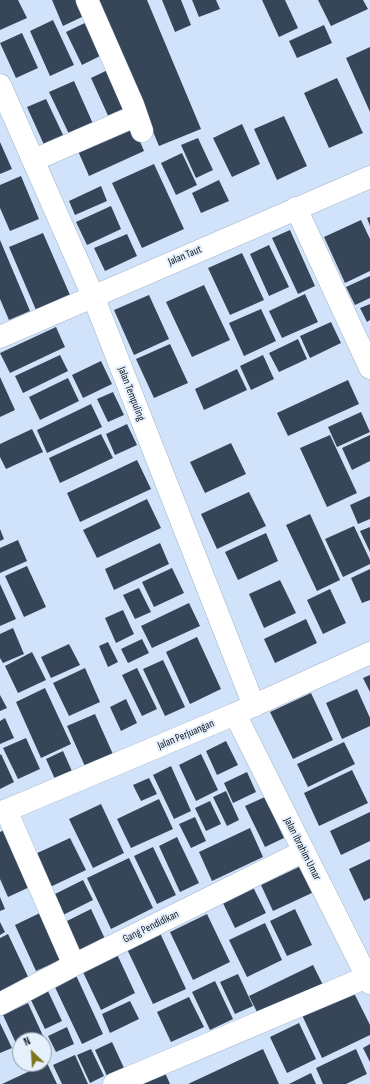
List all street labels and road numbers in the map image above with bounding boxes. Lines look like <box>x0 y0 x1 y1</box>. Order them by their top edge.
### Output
street label: Jalan Taut <box>166 243 204 269</box>
street label: Jalan Tempuling <box>115 365 147 423</box>
street label: Jalan Perjuangan <box>156 717 216 753</box>
street label: Jalan Ibrahim Umar <box>281 815 323 883</box>
street label: Gang Pendidikan <box>121 908 181 946</box>

